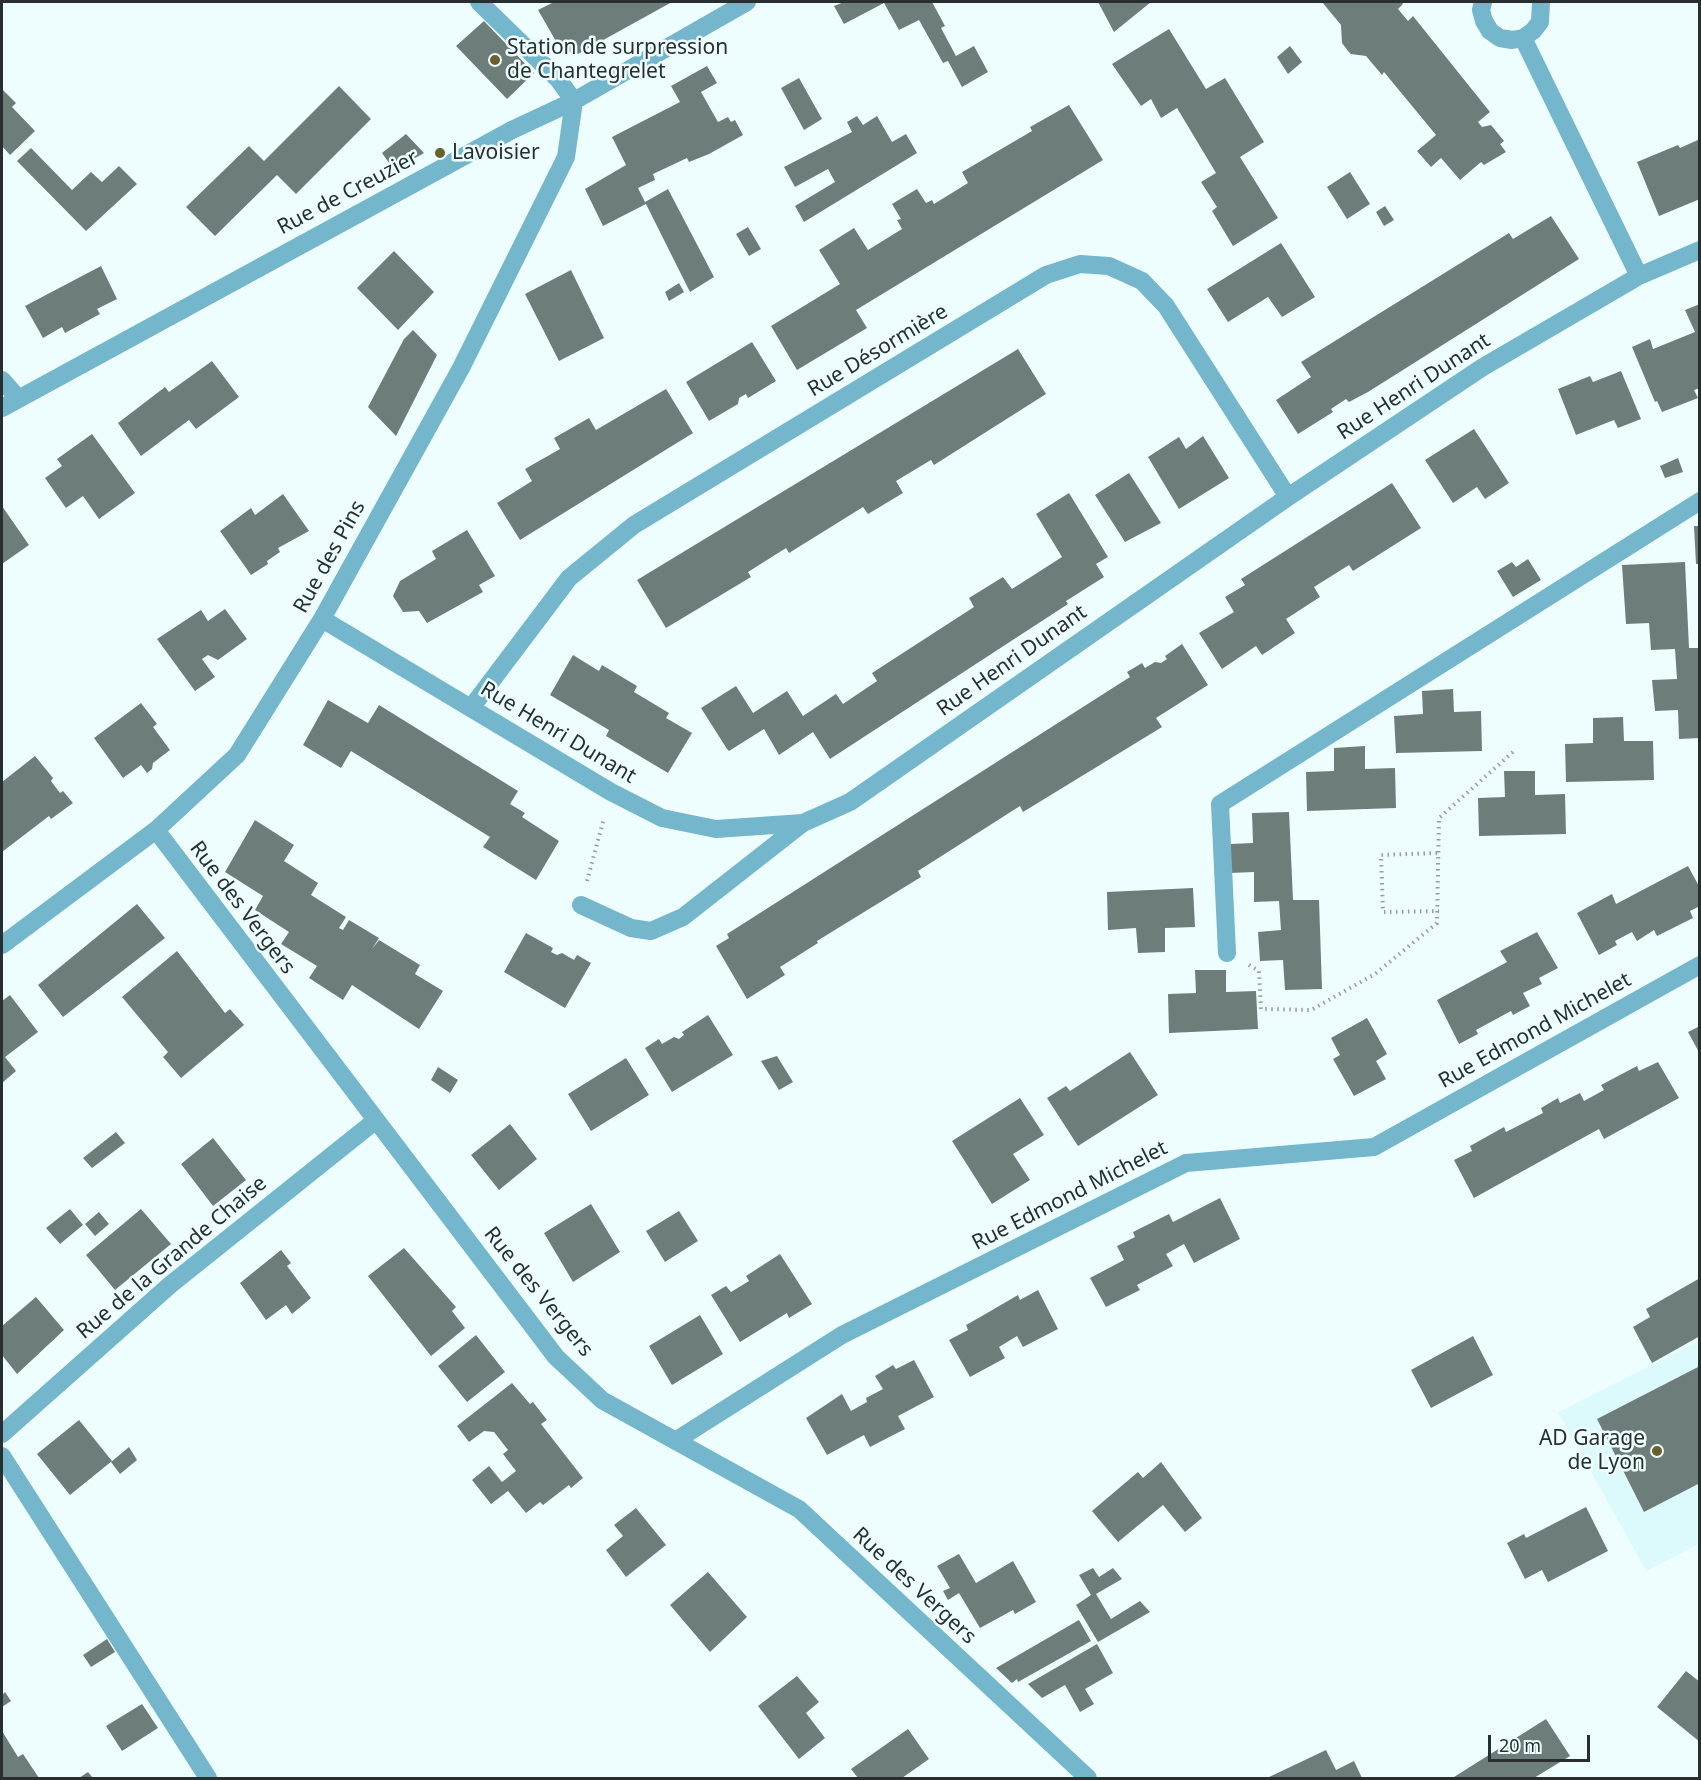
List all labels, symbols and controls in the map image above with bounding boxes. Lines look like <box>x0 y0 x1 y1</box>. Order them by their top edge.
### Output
place label: Station de surpression de Chantegrelet <box>507 35 728 85</box>
marker: Station de surpression de Chantegrelet <box>488 53 502 67</box>
place label: Lavoisier <box>452 140 540 166</box>
street label: Rue de Creuzier <box>273 145 423 241</box>
marker: Lavoisier <box>433 146 447 160</box>
street label: Rue Désormière <box>803 299 953 403</box>
street label: Rue Henri Dunant <box>1333 328 1495 446</box>
street label: Rue des Pins <box>289 496 371 618</box>
street label: Rue Henri Dunant <box>932 600 1092 722</box>
street label: Rue Henri Dunant <box>476 677 640 789</box>
street label: Rue des Vergers <box>184 837 300 979</box>
street label: Rue Edmond Michelet <box>1435 968 1635 1094</box>
street label: Rue Edmond Michelet <box>968 1136 1172 1256</box>
street label: Rue de la Grande Chaise <box>72 1171 272 1345</box>
street label: Rue des Vergers <box>478 1222 598 1362</box>
place label: AD Garage de Lyon <box>1539 1426 1645 1476</box>
marker: AD Garage de Lyon <box>1650 1444 1664 1458</box>
street label: Rue des Vergers <box>847 1522 981 1650</box>
scale bar <box>1491 1723 1593 1761</box>
text: 20 m <box>1499 1733 1541 1757</box>

